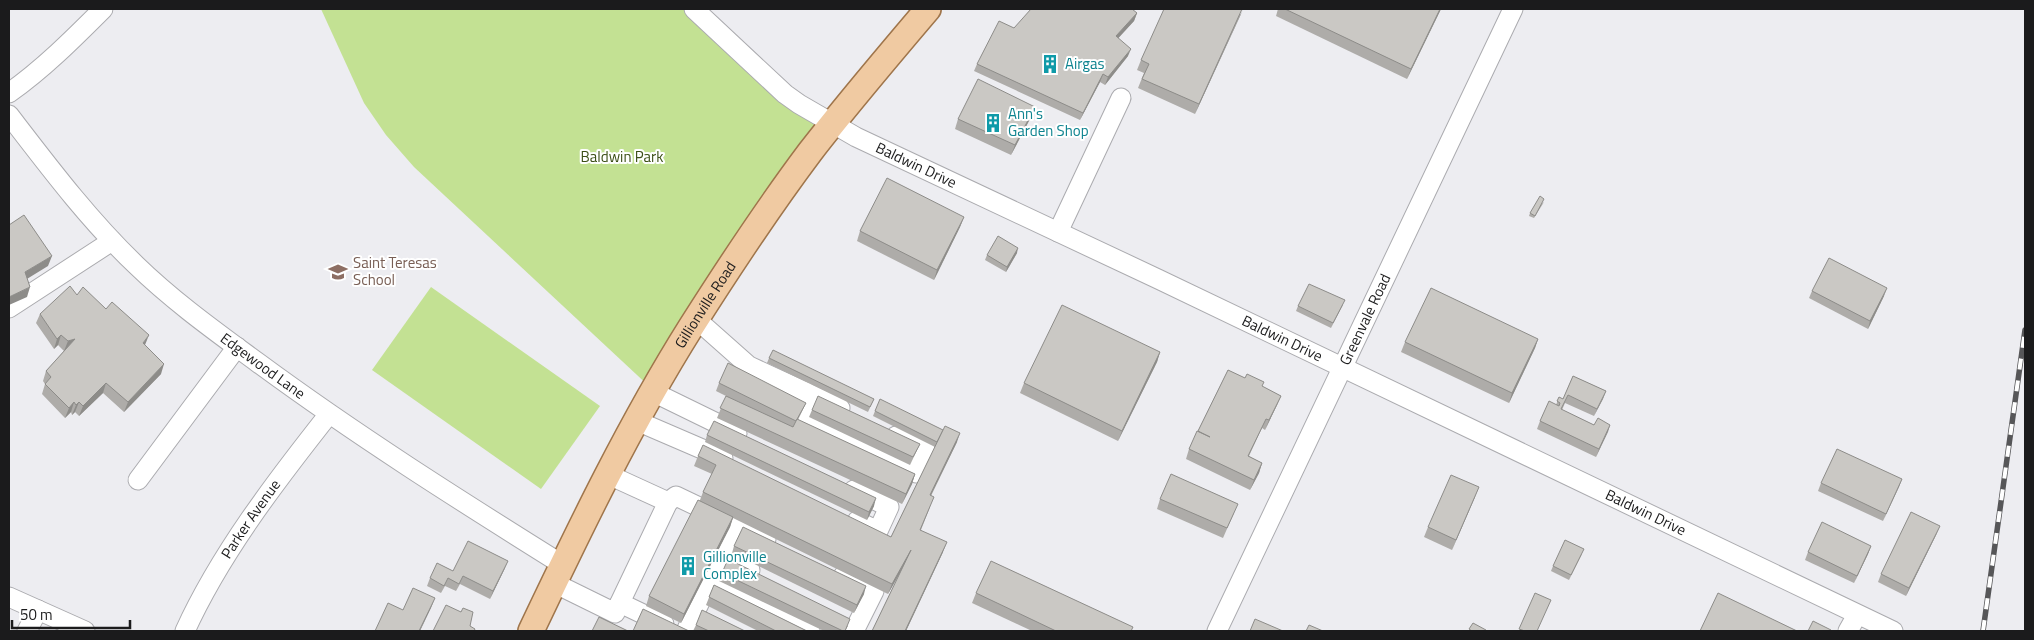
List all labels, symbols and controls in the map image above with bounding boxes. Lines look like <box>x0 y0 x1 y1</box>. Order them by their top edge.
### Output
place label: Airgas <box>1065 52 1105 75</box>
building icon: Airgas <box>1039 53 1061 75</box>
place label: Ann's Garden Shop <box>1008 102 1089 142</box>
building icon: Ann's Garden Shop <box>982 112 1004 134</box>
street label: Baldwin Drive <box>872 136 961 194</box>
park label: Baldwin Park <box>581 145 663 168</box>
place label: Saint Teresas School <box>353 251 437 291</box>
street label: Gillionville Road <box>668 256 741 353</box>
school or university icon: Saint Teresas School <box>327 261 349 283</box>
street label: Greenvale Road <box>1333 270 1396 369</box>
street label: Baldwin Drive <box>1238 309 1327 367</box>
street label: Edgewood Lane <box>216 327 310 404</box>
street label: Parker Avenue <box>215 474 286 563</box>
street label: Baldwin Drive <box>1602 483 1690 541</box>
place label: Gillionville Complex <box>703 545 767 585</box>
building icon: Gillionville Complex <box>677 555 699 577</box>
scale bar <box>12 598 130 630</box>
text: 50 m <box>20 603 53 626</box>

